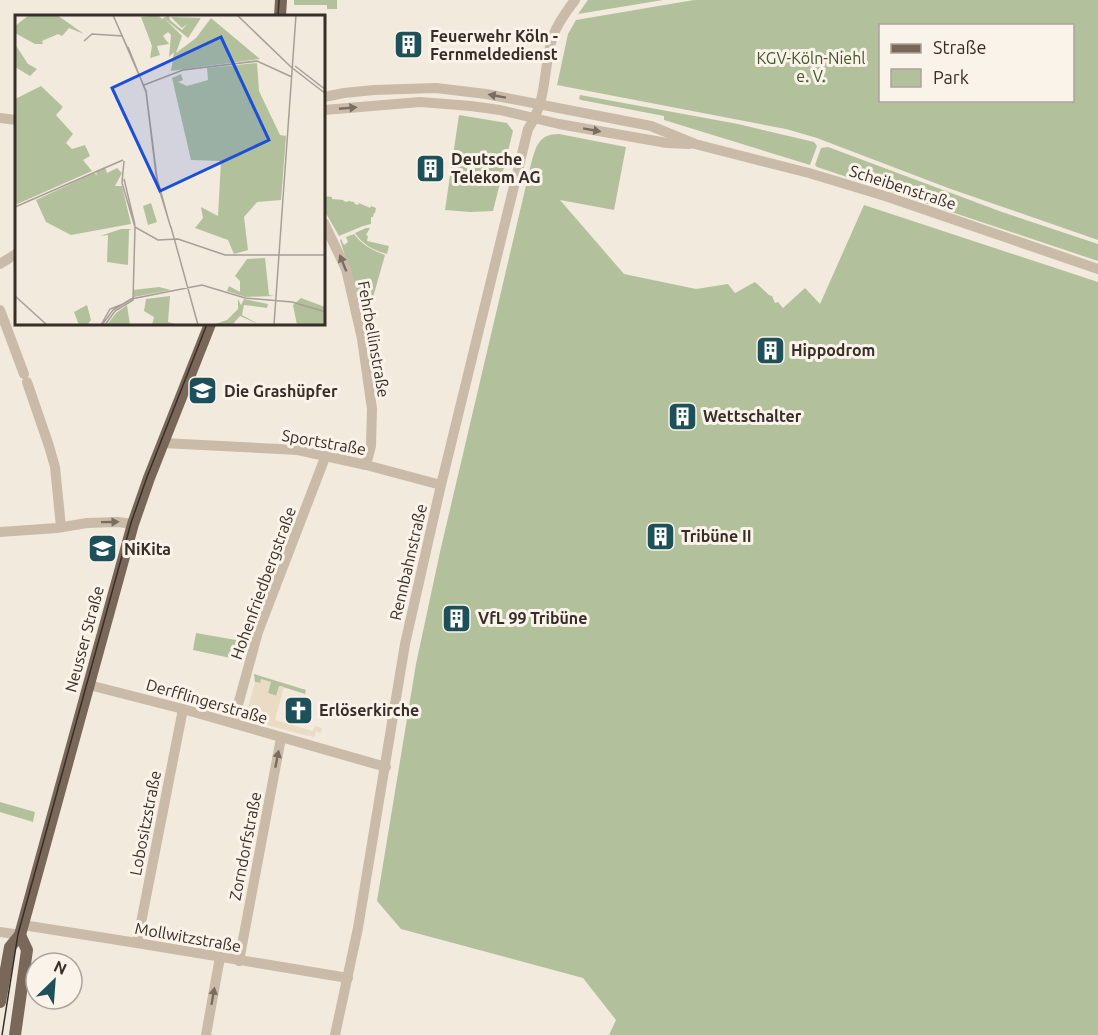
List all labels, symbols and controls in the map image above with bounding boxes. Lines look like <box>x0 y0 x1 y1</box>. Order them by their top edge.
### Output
inset map <box>15 15 326 326</box>
legend <box>879 24 1074 102</box>
place label: Feuerwehr Köln - Fernmeldedienst <box>430 27 558 63</box>
building icon: Feuerwehr Köln - Fernmeldedienst <box>393 29 425 61</box>
text: Straße <box>933 37 986 57</box>
park label: KGV-Köln-Niehl e. V. <box>757 49 865 85</box>
text: Park <box>933 67 969 87</box>
one-way arrow <box>487 91 506 100</box>
one-way arrow <box>338 104 357 113</box>
one-way arrow <box>583 126 602 135</box>
place label: Deutsche Telekom AG <box>451 150 540 186</box>
building icon: Deutsche Telekom AG <box>414 152 446 184</box>
street label: Scheibenstraße <box>847 161 959 213</box>
one-way arrow <box>338 254 347 272</box>
street label: Fehrbellinstraße <box>355 279 393 399</box>
building icon: Hippodrom <box>754 334 786 366</box>
place label: Hippodrom <box>791 341 875 359</box>
school or university icon: Die Grashüpfer <box>187 375 219 407</box>
place label: Die Grashüpfer <box>224 382 338 400</box>
building icon: Wettschalter <box>666 400 698 432</box>
place label: Wettschalter <box>703 407 802 425</box>
street label: Sportstraße <box>280 426 368 458</box>
street label: Rennbahnstraße <box>386 502 430 622</box>
street label: Hohenfriedbergstraße <box>227 504 299 662</box>
one-way arrow <box>100 517 119 527</box>
building icon: Tribüne II <box>644 520 676 552</box>
place label: Tribüne II <box>681 527 752 545</box>
school or university icon: NiKita <box>87 533 119 565</box>
place label: NiKita <box>124 540 171 558</box>
street label: Neusser Straße <box>61 584 107 694</box>
building icon: VfL 99 Tribüne <box>441 602 473 634</box>
place label: VfL 99 Tribüne <box>478 609 587 627</box>
street label: Derfflingerstraße <box>144 675 270 727</box>
church icon: Erlöserkirche <box>282 694 314 726</box>
place label: Erlöserkirche <box>319 701 419 719</box>
one-way arrow <box>273 749 282 768</box>
street label: Lobositzstraße <box>126 769 164 877</box>
street label: Zorndorfstraße <box>226 790 264 902</box>
street label: Mollwitzstraße <box>133 919 243 955</box>
north arrow <box>24 951 84 1011</box>
text: N <box>51 957 70 978</box>
one-way arrow <box>209 986 218 1005</box>

